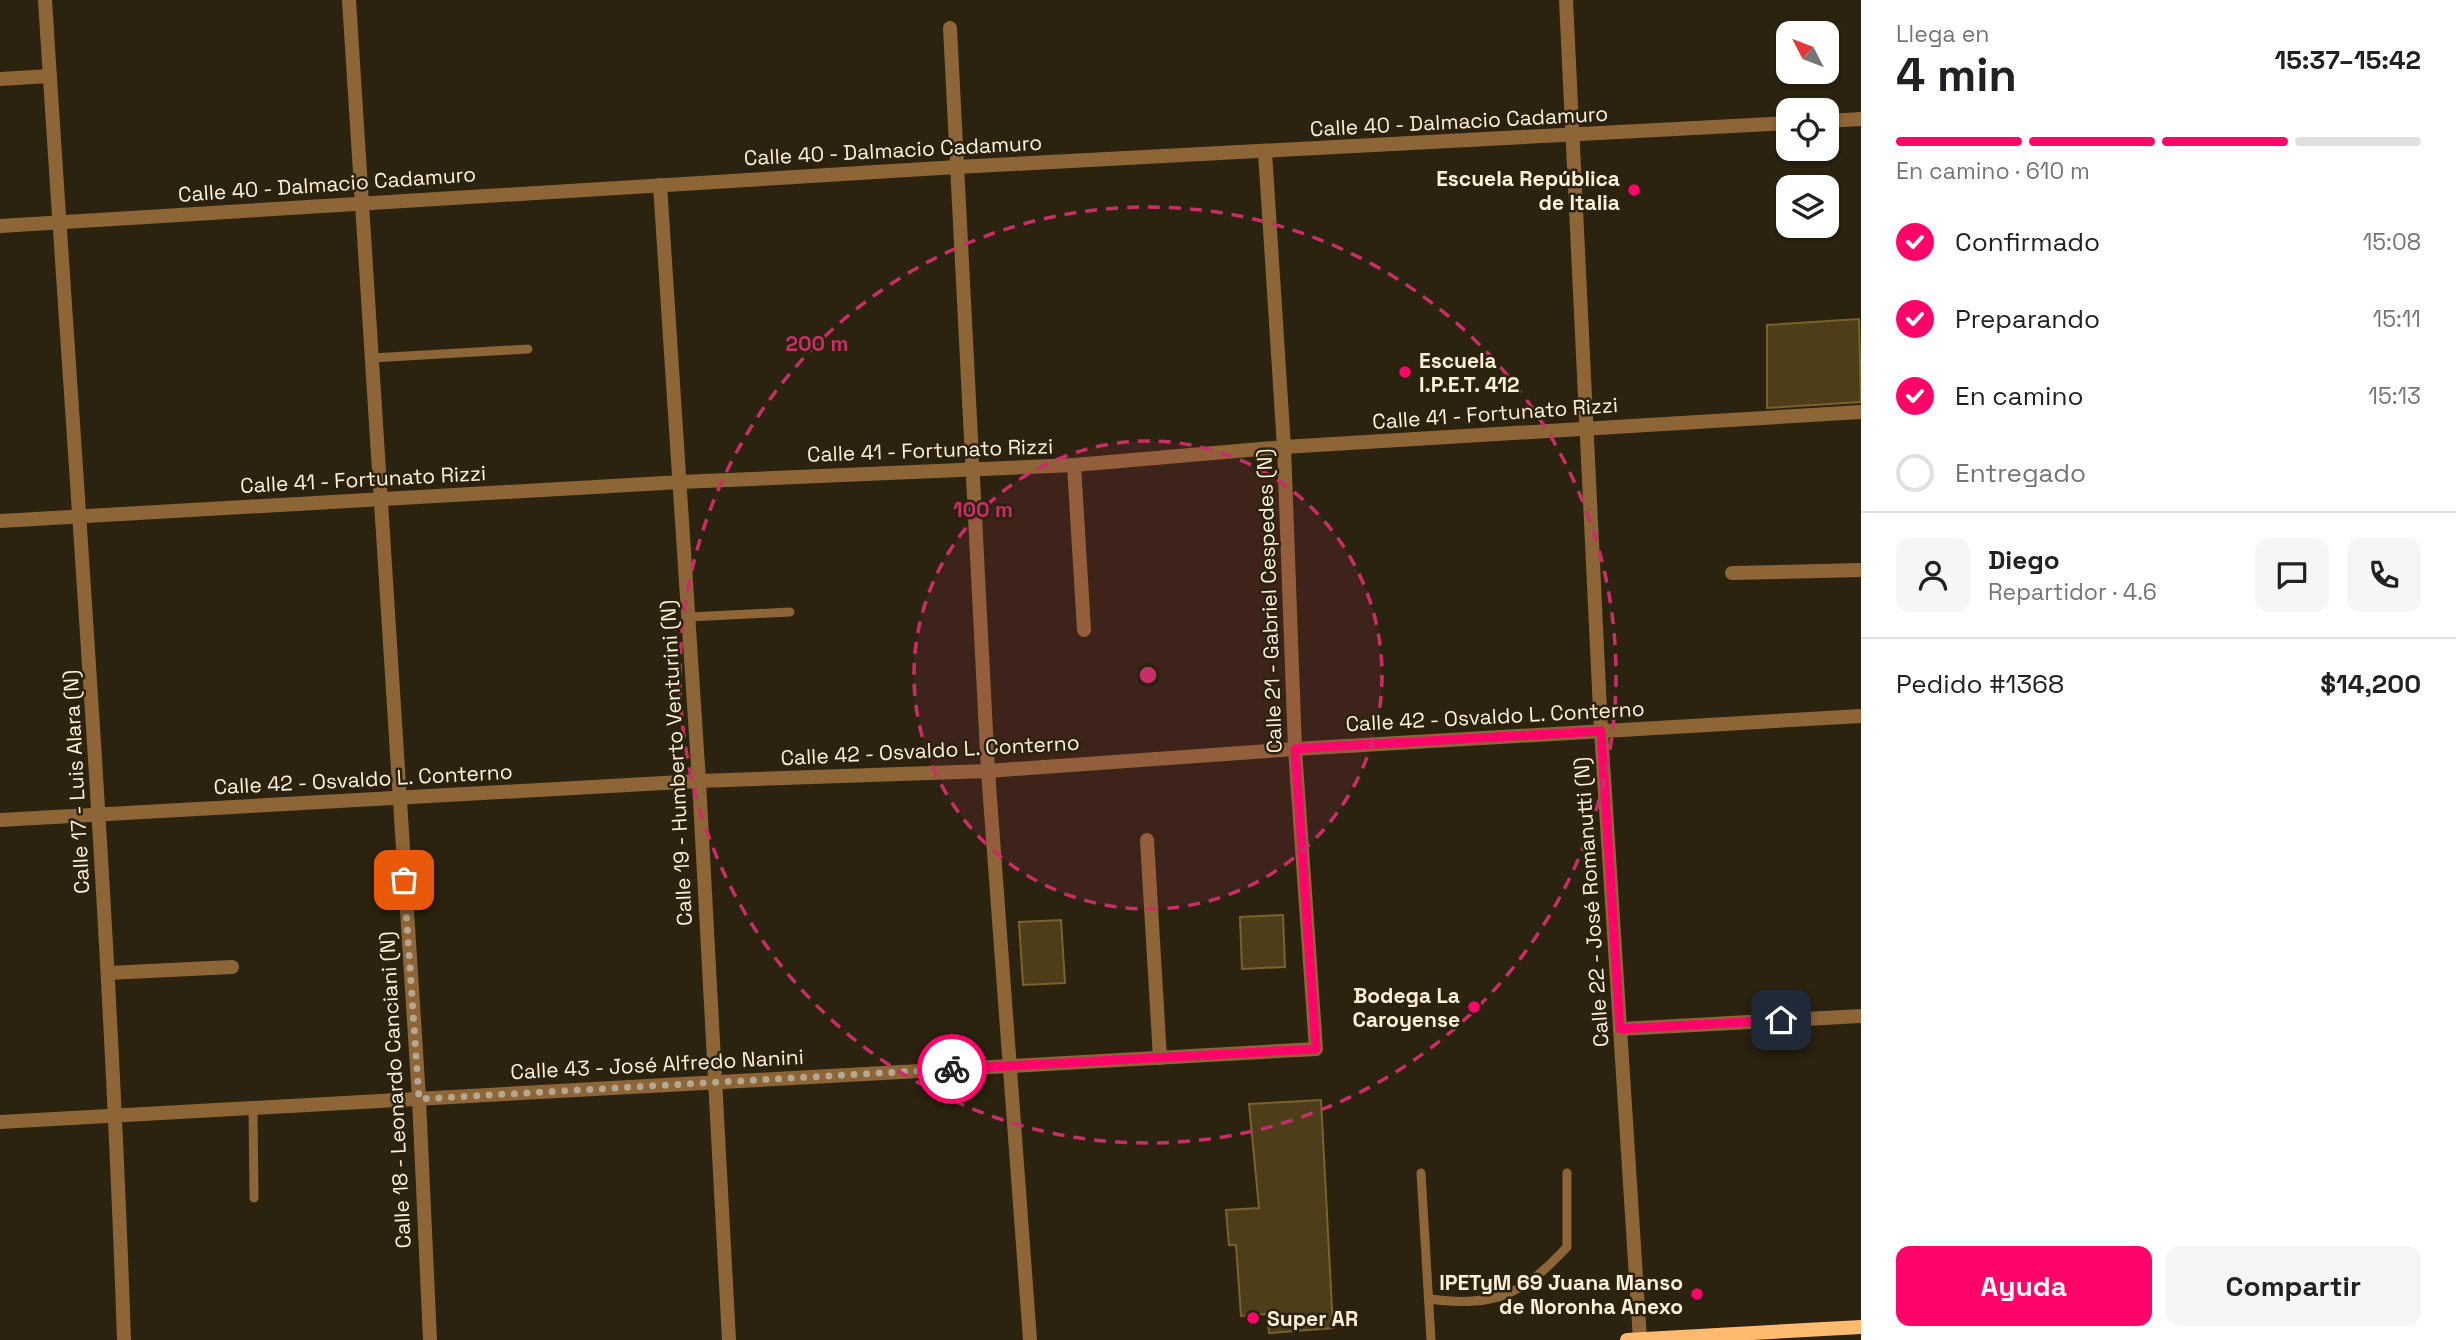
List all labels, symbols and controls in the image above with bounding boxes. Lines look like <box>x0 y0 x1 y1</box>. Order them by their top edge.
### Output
text: Llega en <box>1896 19 1989 49</box>
north arrow <box>1776 21 1839 84</box>
map controls <box>1776 21 1839 238</box>
text: 15:37–15:42 <box>2275 43 2421 77</box>
text: 4 min <box>1896 46 2017 104</box>
button: locate <box>1776 98 1839 161</box>
street label: Calle 40 - Dalmacio Cadamuro <box>1309 100 1609 142</box>
street label: Calle 40 - Dalmacio Cadamuro <box>743 129 1043 171</box>
text: En camino · 610 m <box>1896 156 2090 186</box>
street label: Calle 40 - Dalmacio Cadamuro <box>177 160 477 208</box>
place label: Escuela República de Italia <box>1436 165 1620 216</box>
button: layers <box>1776 175 1839 238</box>
marker: Escuela República de Italia <box>1626 182 1642 198</box>
icon: check <box>1896 223 1934 261</box>
text: Confirmado <box>1955 225 2100 259</box>
text: 15:08 <box>2363 227 2421 257</box>
icon: check <box>1896 300 1934 338</box>
text: Preparando <box>1955 302 2100 336</box>
text: 15:11 <box>2373 304 2421 334</box>
text: 200 m <box>786 330 848 357</box>
place label: Escuela I.P.E.T. 412 <box>1419 347 1519 398</box>
marker: Escuela I.P.E.T. 412 <box>1397 364 1413 380</box>
icon: check <box>1896 377 1934 415</box>
text: En camino <box>1955 379 2084 413</box>
text: 15:13 <box>2368 381 2421 411</box>
street label: Calle 41 - Fortunato Rizzi <box>1371 391 1619 435</box>
street label: Calle 41 - Fortunato Rizzi <box>807 432 1053 468</box>
street label: Calle 21 - Gabriel Cespedes (N) <box>1250 448 1288 754</box>
text: Entregado <box>1955 456 2086 490</box>
street label: Calle 41 - Fortunato Rizzi <box>239 459 487 499</box>
text: 100 m <box>953 496 1013 523</box>
button: person <box>1896 538 1970 612</box>
button: chat <box>2255 538 2329 612</box>
button: phone <box>2347 538 2421 612</box>
text: Diego <box>1988 543 2060 577</box>
text: Repartidor · 4.6 <box>1988 577 2157 607</box>
street label: Calle 19 - Humberto Venturini (N) <box>654 599 698 927</box>
centre of rings <box>1136 663 1160 687</box>
text: Pedido #1368 <box>1896 667 2064 701</box>
text: $14,200 <box>2320 667 2421 701</box>
street label: Calle 17 - Luis Alara (N) <box>57 669 95 895</box>
street label: Calle 42 - Osvaldo L. Conterno <box>1345 695 1645 737</box>
street label: Calle 42 - Osvaldo L. Conterno <box>780 729 1080 771</box>
street label: Calle 22 - José Romanutti (N) <box>1567 756 1615 1048</box>
street label: Calle 42 - Osvaldo L. Conterno <box>213 758 513 800</box>
pin <box>374 850 434 910</box>
icon: bag <box>385 861 423 899</box>
street label: Calle 18 - Leonardo Canciani (N) <box>373 931 417 1249</box>
place label: Bodega La Caroyense <box>1352 982 1460 1033</box>
pin <box>1751 990 1811 1050</box>
marker: Bodega La Caroyense <box>1466 999 1482 1015</box>
icon: home <box>1762 1001 1800 1039</box>
courier <box>917 1034 987 1104</box>
street label: Calle 43 - José Alfredo Nanini <box>510 1043 804 1085</box>
icon: bike <box>933 1050 971 1088</box>
button: Ayuda <box>1896 1246 2152 1326</box>
button: Compartir <box>2166 1246 2421 1326</box>
place label: IPETyM 69 Juana Manso de Noronha Anexo <box>1439 1269 1683 1320</box>
marker: IPETyM 69 Juana Manso de Noronha Anexo <box>1689 1286 1705 1302</box>
place label: Super AR <box>1267 1305 1358 1332</box>
marker: Super AR <box>1245 1310 1261 1326</box>

